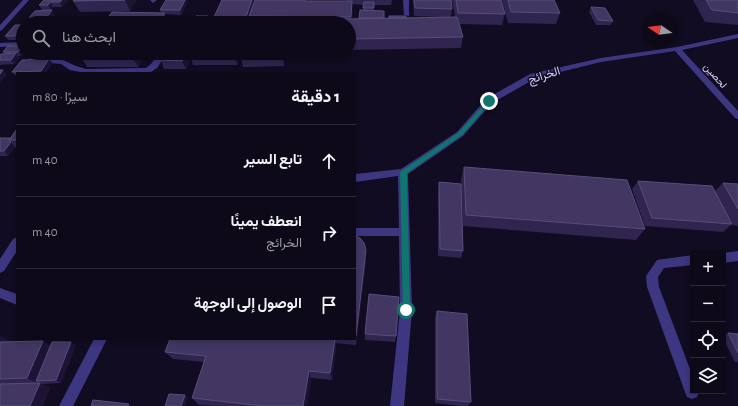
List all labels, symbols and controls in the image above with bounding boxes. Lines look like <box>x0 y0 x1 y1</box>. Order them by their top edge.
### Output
north arrow <box>642 12 678 48</box>
search box <box>16 16 356 60</box>
icon: search <box>30 27 52 49</box>
text: ابحث هنا <box>62 30 116 45</box>
street label: لحصين <box>701 62 729 91</box>
street label: الخرائج <box>526 64 562 88</box>
text: 1 دقيقة <box>291 88 340 105</box>
text: سيرًا · 80 m <box>32 91 87 104</box>
route end <box>480 92 498 110</box>
icon: ahead <box>318 150 340 172</box>
text: تابع السير <box>244 152 302 167</box>
text: 40 m <box>32 154 58 167</box>
text: انعطف يمينًا <box>231 214 302 229</box>
icon: right <box>318 222 340 244</box>
text: 40 m <box>32 226 58 239</box>
text: الخرائج <box>266 237 302 250</box>
map controls <box>690 250 726 394</box>
button: + <box>690 250 726 286</box>
button: − <box>690 286 726 322</box>
icon: arrive <box>318 294 340 316</box>
text: الوصول إلى الوجهة <box>194 296 302 311</box>
route start <box>397 301 415 319</box>
button: locate <box>690 322 726 358</box>
button: layers <box>690 358 726 394</box>

